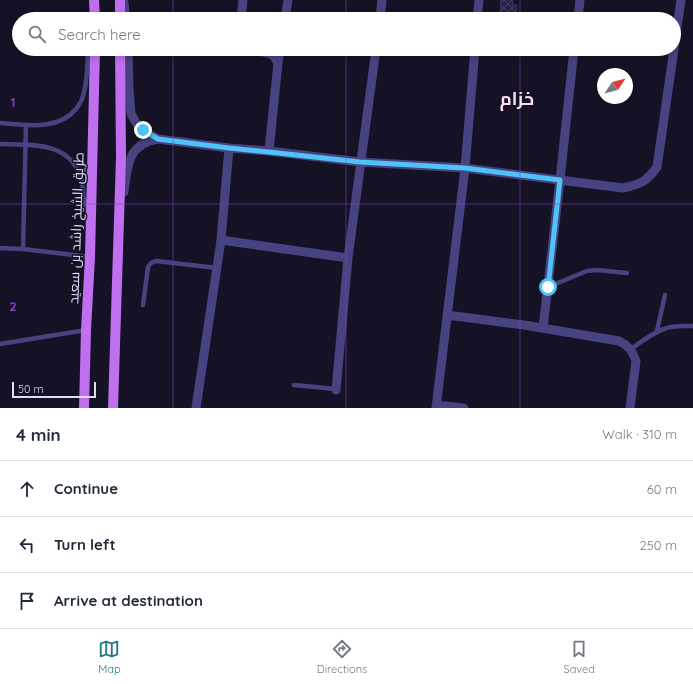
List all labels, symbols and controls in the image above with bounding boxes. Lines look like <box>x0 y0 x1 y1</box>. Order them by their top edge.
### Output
search box <box>12 12 681 56</box>
icon: search <box>26 23 48 45</box>
text: Search here <box>58 25 141 44</box>
north arrow <box>597 68 633 104</box>
district label: خزام <box>500 87 534 111</box>
text: 1 <box>10 94 16 110</box>
route end <box>134 121 152 139</box>
street label: طريق الشيخ راشد بن سعيد <box>64 152 88 304</box>
route start <box>539 278 557 296</box>
text: 2 <box>9 298 17 314</box>
scale bar <box>12 380 96 399</box>
text: 50 m <box>18 382 44 396</box>
text: 4 min <box>16 424 61 445</box>
text: Walk · 310 m <box>602 426 677 442</box>
icon: ahead <box>16 478 38 500</box>
text: Continue <box>54 479 118 498</box>
text: 60 m <box>647 481 677 497</box>
icon: left <box>16 534 38 556</box>
text: Turn left <box>54 535 116 554</box>
text: 250 m <box>640 537 677 553</box>
icon: arrive <box>16 590 38 612</box>
text: Arrive at destination <box>54 591 203 610</box>
tab: Map <box>98 638 121 676</box>
tab: Directions <box>317 638 367 676</box>
tab: Saved <box>563 638 595 676</box>

